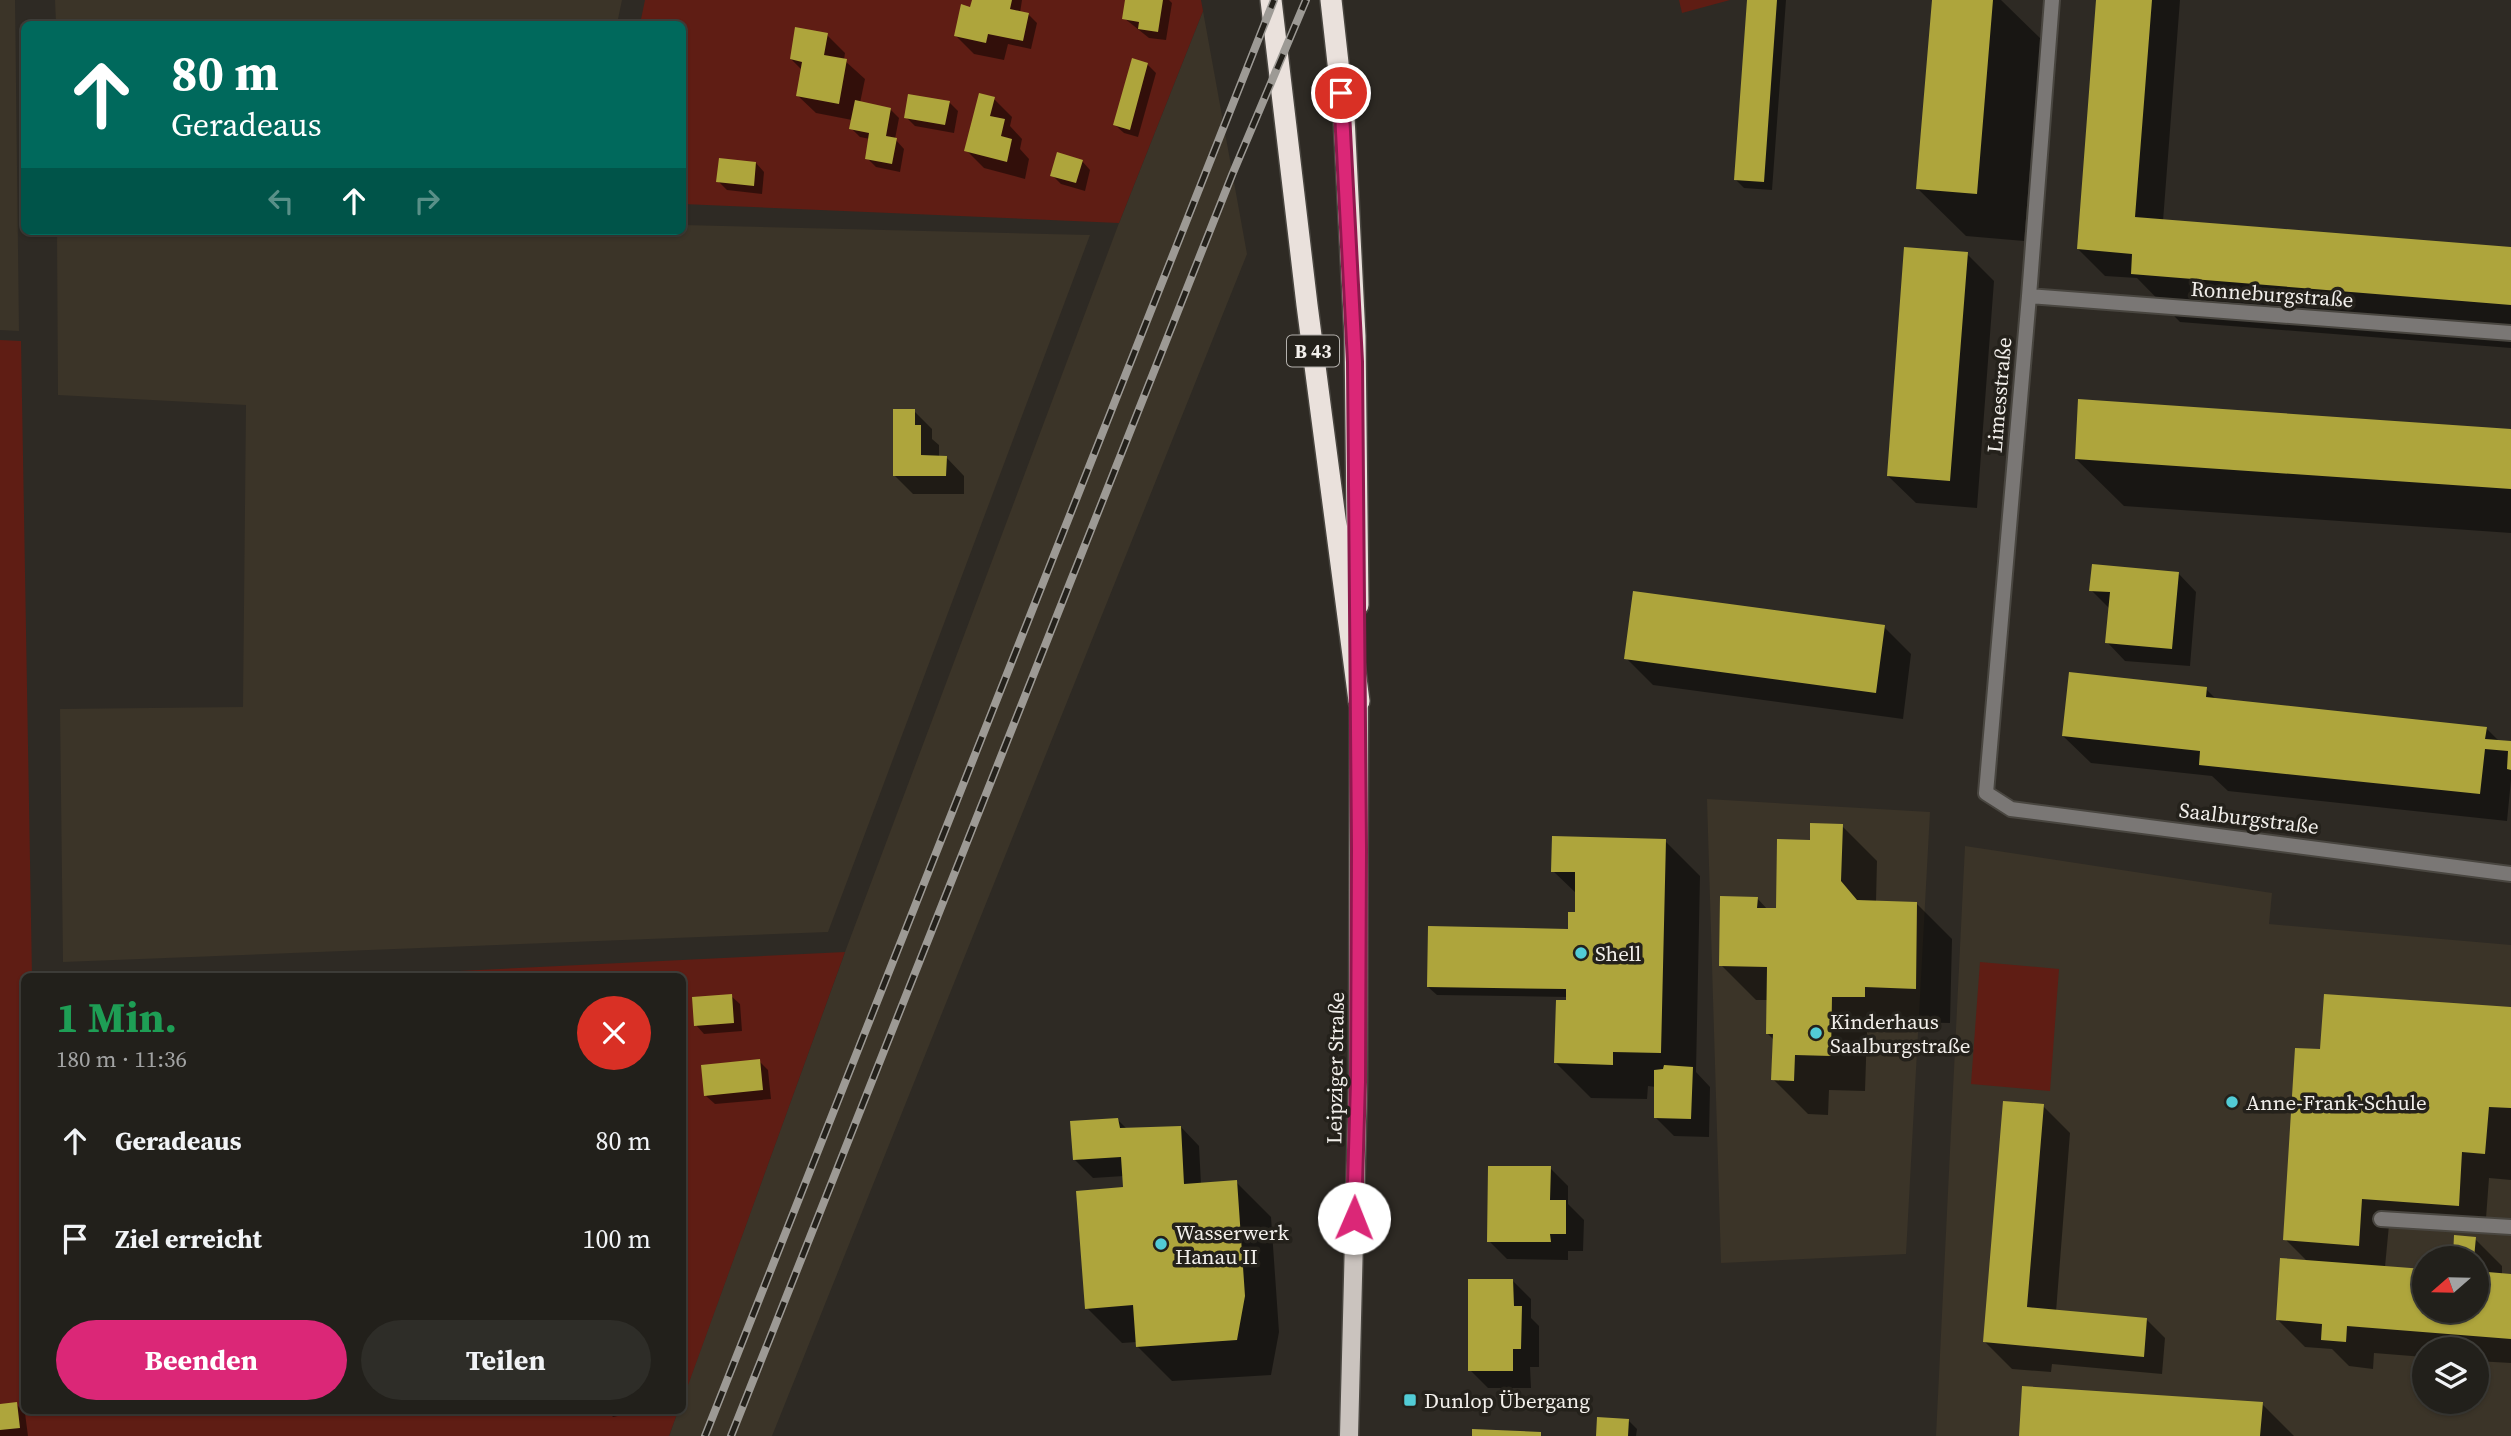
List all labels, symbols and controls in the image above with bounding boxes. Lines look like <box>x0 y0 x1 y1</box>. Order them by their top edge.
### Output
text: 80 m <box>171 39 279 106</box>
icon: ahead <box>56 49 147 140</box>
pin <box>1311 63 1371 123</box>
icon: arrive <box>1322 74 1360 112</box>
text: Geradeaus <box>171 103 322 147</box>
icon: left <box>262 182 300 220</box>
icon: ahead <box>335 182 373 220</box>
icon: right <box>408 182 446 220</box>
street label: Ronneburgstraße <box>2190 274 2354 314</box>
road number: B 43 <box>1287 336 1339 366</box>
street label: Limesstraße <box>1980 336 2018 454</box>
street label: Saalburgstraße <box>2177 795 2321 841</box>
place label: Shell <box>1595 939 1641 968</box>
marker: Shell <box>1573 945 1589 961</box>
text: 1 Min. <box>56 988 177 1046</box>
street label: Leipziger Straße <box>1319 992 1351 1144</box>
button: close <box>577 996 651 1070</box>
place label: Kinderhaus Saalburgstraße <box>1830 1007 1971 1060</box>
marker: Kinderhaus Saalburgstraße <box>1808 1025 1824 1041</box>
text: 180 m · 11:36 <box>56 1043 187 1075</box>
place label: Anne-Frank-Schule <box>2246 1088 2427 1117</box>
marker: Anne-Frank-Schule <box>2224 1094 2240 1110</box>
icon: ahead <box>56 1122 94 1160</box>
text: Geradeaus <box>115 1123 242 1159</box>
text: 80 m <box>596 1123 651 1159</box>
position arrow <box>1317 1181 1391 1255</box>
place label: Wasserwerk Hanau II <box>1175 1218 1289 1271</box>
icon: arrive <box>56 1220 94 1258</box>
text: Ziel erreicht <box>115 1221 262 1257</box>
text: 100 m <box>583 1221 651 1257</box>
marker: Wasserwerk Hanau II <box>1153 1236 1169 1252</box>
north arrow <box>2412 1246 2488 1323</box>
map controls <box>2412 1246 2489 1414</box>
button: Beenden <box>56 1320 347 1400</box>
button: Teilen <box>361 1320 651 1400</box>
button: layers <box>2412 1337 2489 1414</box>
place label: Dunlop Übergang <box>1424 1386 1590 1415</box>
marker: Dunlop Übergang <box>1402 1392 1418 1408</box>

